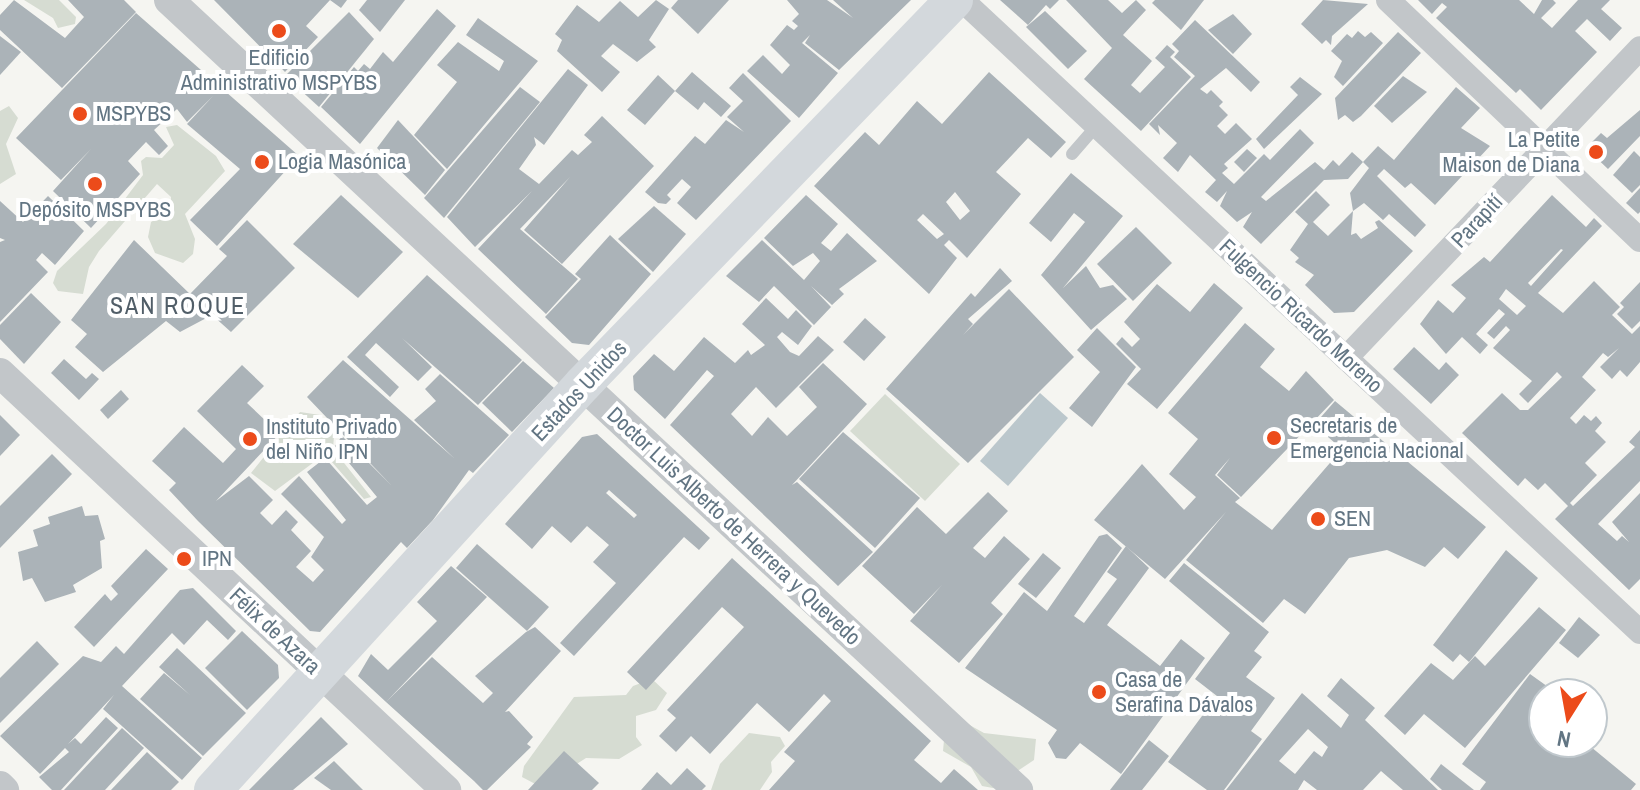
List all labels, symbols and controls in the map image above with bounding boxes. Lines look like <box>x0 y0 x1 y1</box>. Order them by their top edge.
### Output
marker: Edificio Administrativo MSPYBS <box>270 22 288 40</box>
place label: Edificio Administrativo MSPYBS <box>181 44 377 96</box>
place label: MSPYBS <box>96 101 171 127</box>
marker: MSPYBS <box>71 105 89 123</box>
place label: La Petite Maison de Diana <box>1443 126 1580 178</box>
marker: La Petite Maison de Diana <box>1587 143 1605 161</box>
place label: Logia Masónica <box>278 149 406 175</box>
marker: Logia Masónica <box>253 153 271 171</box>
marker: Depósito MSPYBS <box>86 175 104 193</box>
street label: Parapití <box>1446 189 1508 253</box>
place label: Depósito MSPYBS <box>19 197 171 223</box>
street label: Fulgencio Ricardo Moreno <box>1214 234 1388 398</box>
district label: SAN ROQUE <box>110 292 246 320</box>
street label: Estados Unidos <box>526 335 632 447</box>
street label: Doctor Luis Alberto de Herrera y Quevedo <box>601 401 867 651</box>
place label: Secretaris de Emergencia Nacional <box>1290 412 1463 464</box>
place label: Instituto Privado del Niño IPN <box>266 413 397 464</box>
marker: Secretaris de Emergencia Nacional <box>1265 429 1283 447</box>
marker: Instituto Privado del Niño IPN <box>241 430 259 448</box>
place label: SEN <box>1334 506 1371 532</box>
marker: SEN <box>1309 510 1327 528</box>
place label: IPN <box>202 546 232 572</box>
marker: IPN <box>173 548 195 570</box>
street label: Félix de Azara <box>224 582 326 680</box>
place label: Casa de Serafina Dávalos <box>1115 666 1253 718</box>
north arrow <box>1528 678 1608 758</box>
marker: Casa de Serafina Dávalos <box>1090 683 1108 701</box>
text: N <box>1555 724 1573 756</box>

